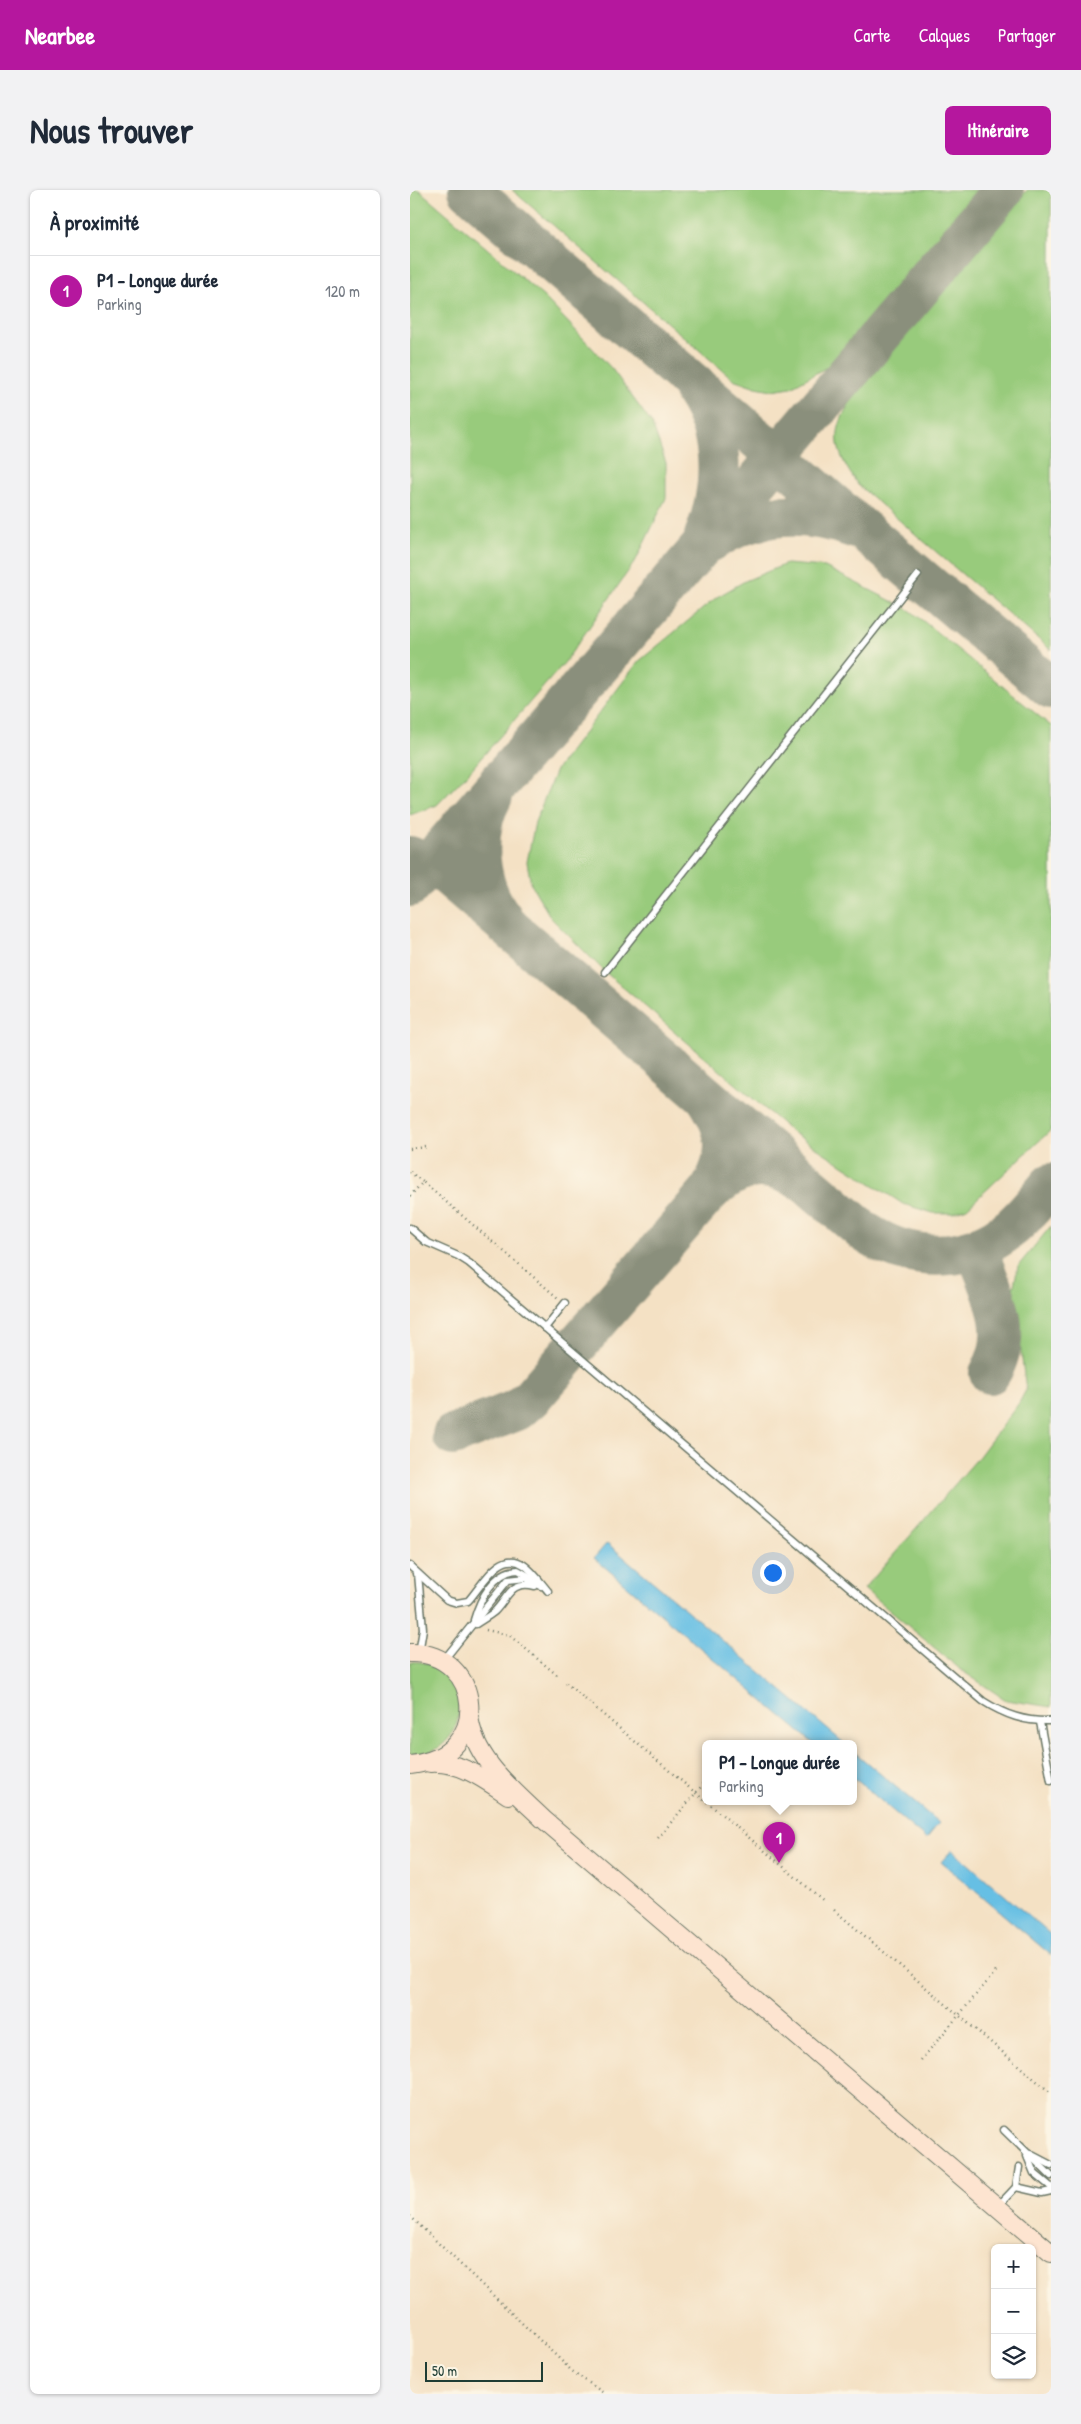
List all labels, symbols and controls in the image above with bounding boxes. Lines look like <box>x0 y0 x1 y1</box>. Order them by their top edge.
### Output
text: Nearbee <box>25 19 95 51</box>
text: Carte <box>853 23 891 48</box>
text: Calques <box>919 23 970 48</box>
text: Partager <box>998 23 1056 48</box>
button: Itinéraire <box>945 106 1051 155</box>
text: Nous trouver <box>30 107 193 154</box>
text: À proximité <box>50 208 139 237</box>
text: P1 - Longue durée <box>97 267 218 293</box>
text: 1 <box>63 280 69 302</box>
text: 120 m <box>325 280 360 302</box>
text: Parking <box>97 293 142 315</box>
your location <box>760 1560 786 1586</box>
popup <box>702 1740 857 1805</box>
text: P1 - Longue durée <box>719 1749 840 1775</box>
text: Parking <box>719 1775 764 1797</box>
pin: 1 <box>763 1822 795 1863</box>
map controls <box>991 2244 1036 2379</box>
button: + <box>991 2244 1036 2289</box>
button: − <box>991 2289 1036 2334</box>
button: layers <box>991 2334 1036 2379</box>
scale bar <box>425 2359 542 2382</box>
text: 50 m <box>432 2361 457 2380</box>

